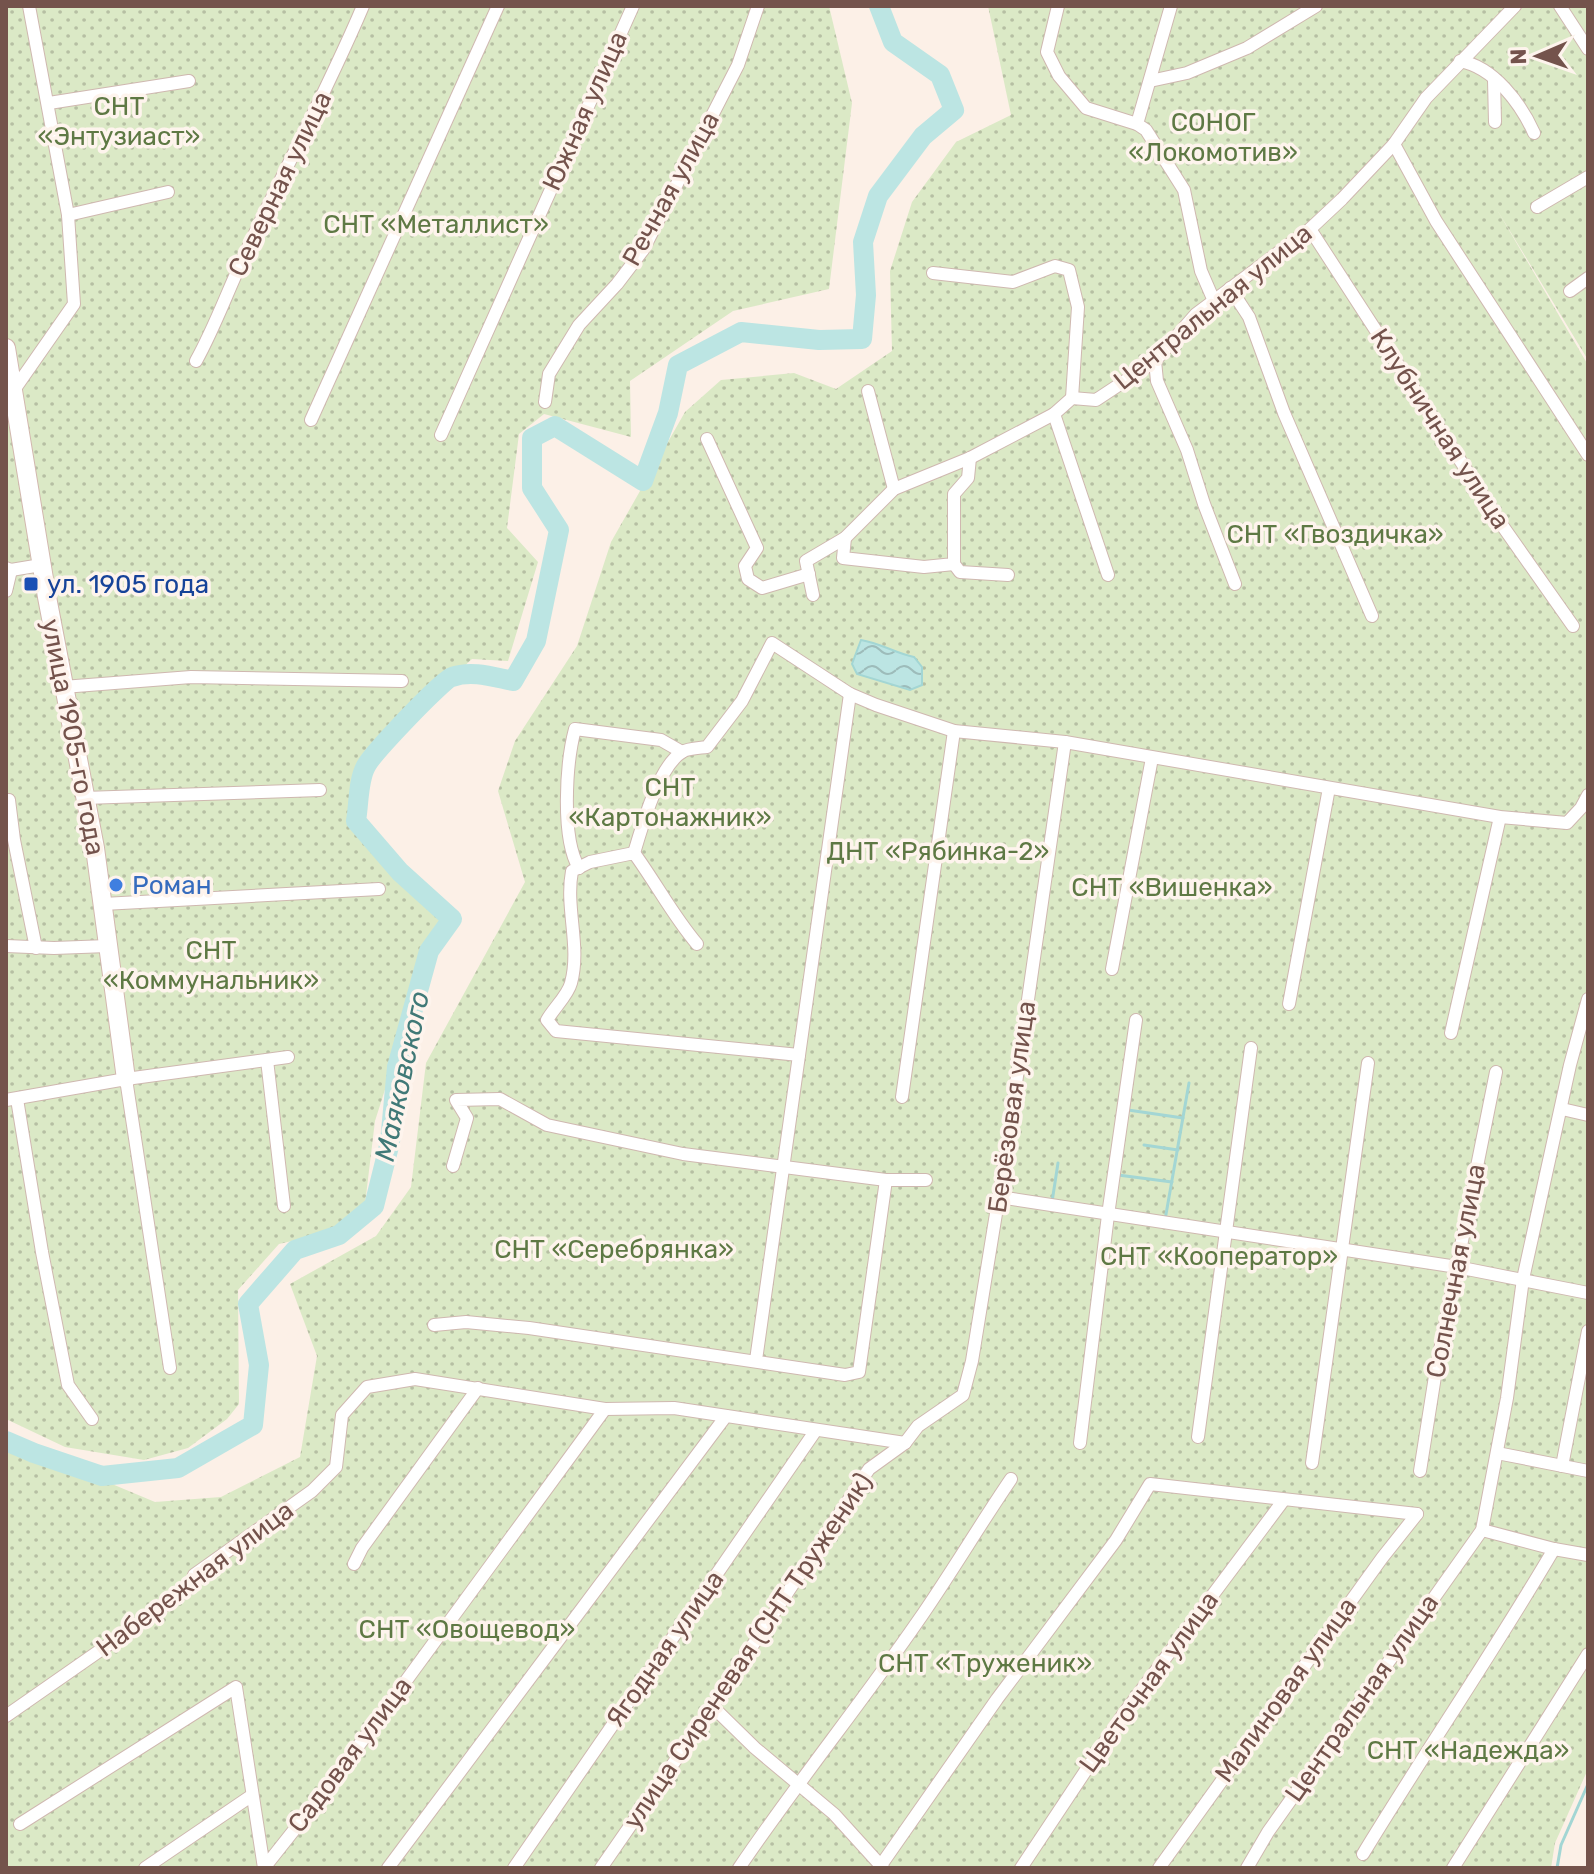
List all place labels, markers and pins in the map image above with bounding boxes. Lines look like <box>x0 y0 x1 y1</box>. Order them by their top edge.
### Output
place label: ул. 1905 года <box>47 569 209 600</box>
marker: ул. 1905 года <box>22 575 40 593</box>
place label: Роман <box>132 870 212 901</box>
marker: Роман <box>107 876 125 894</box>

